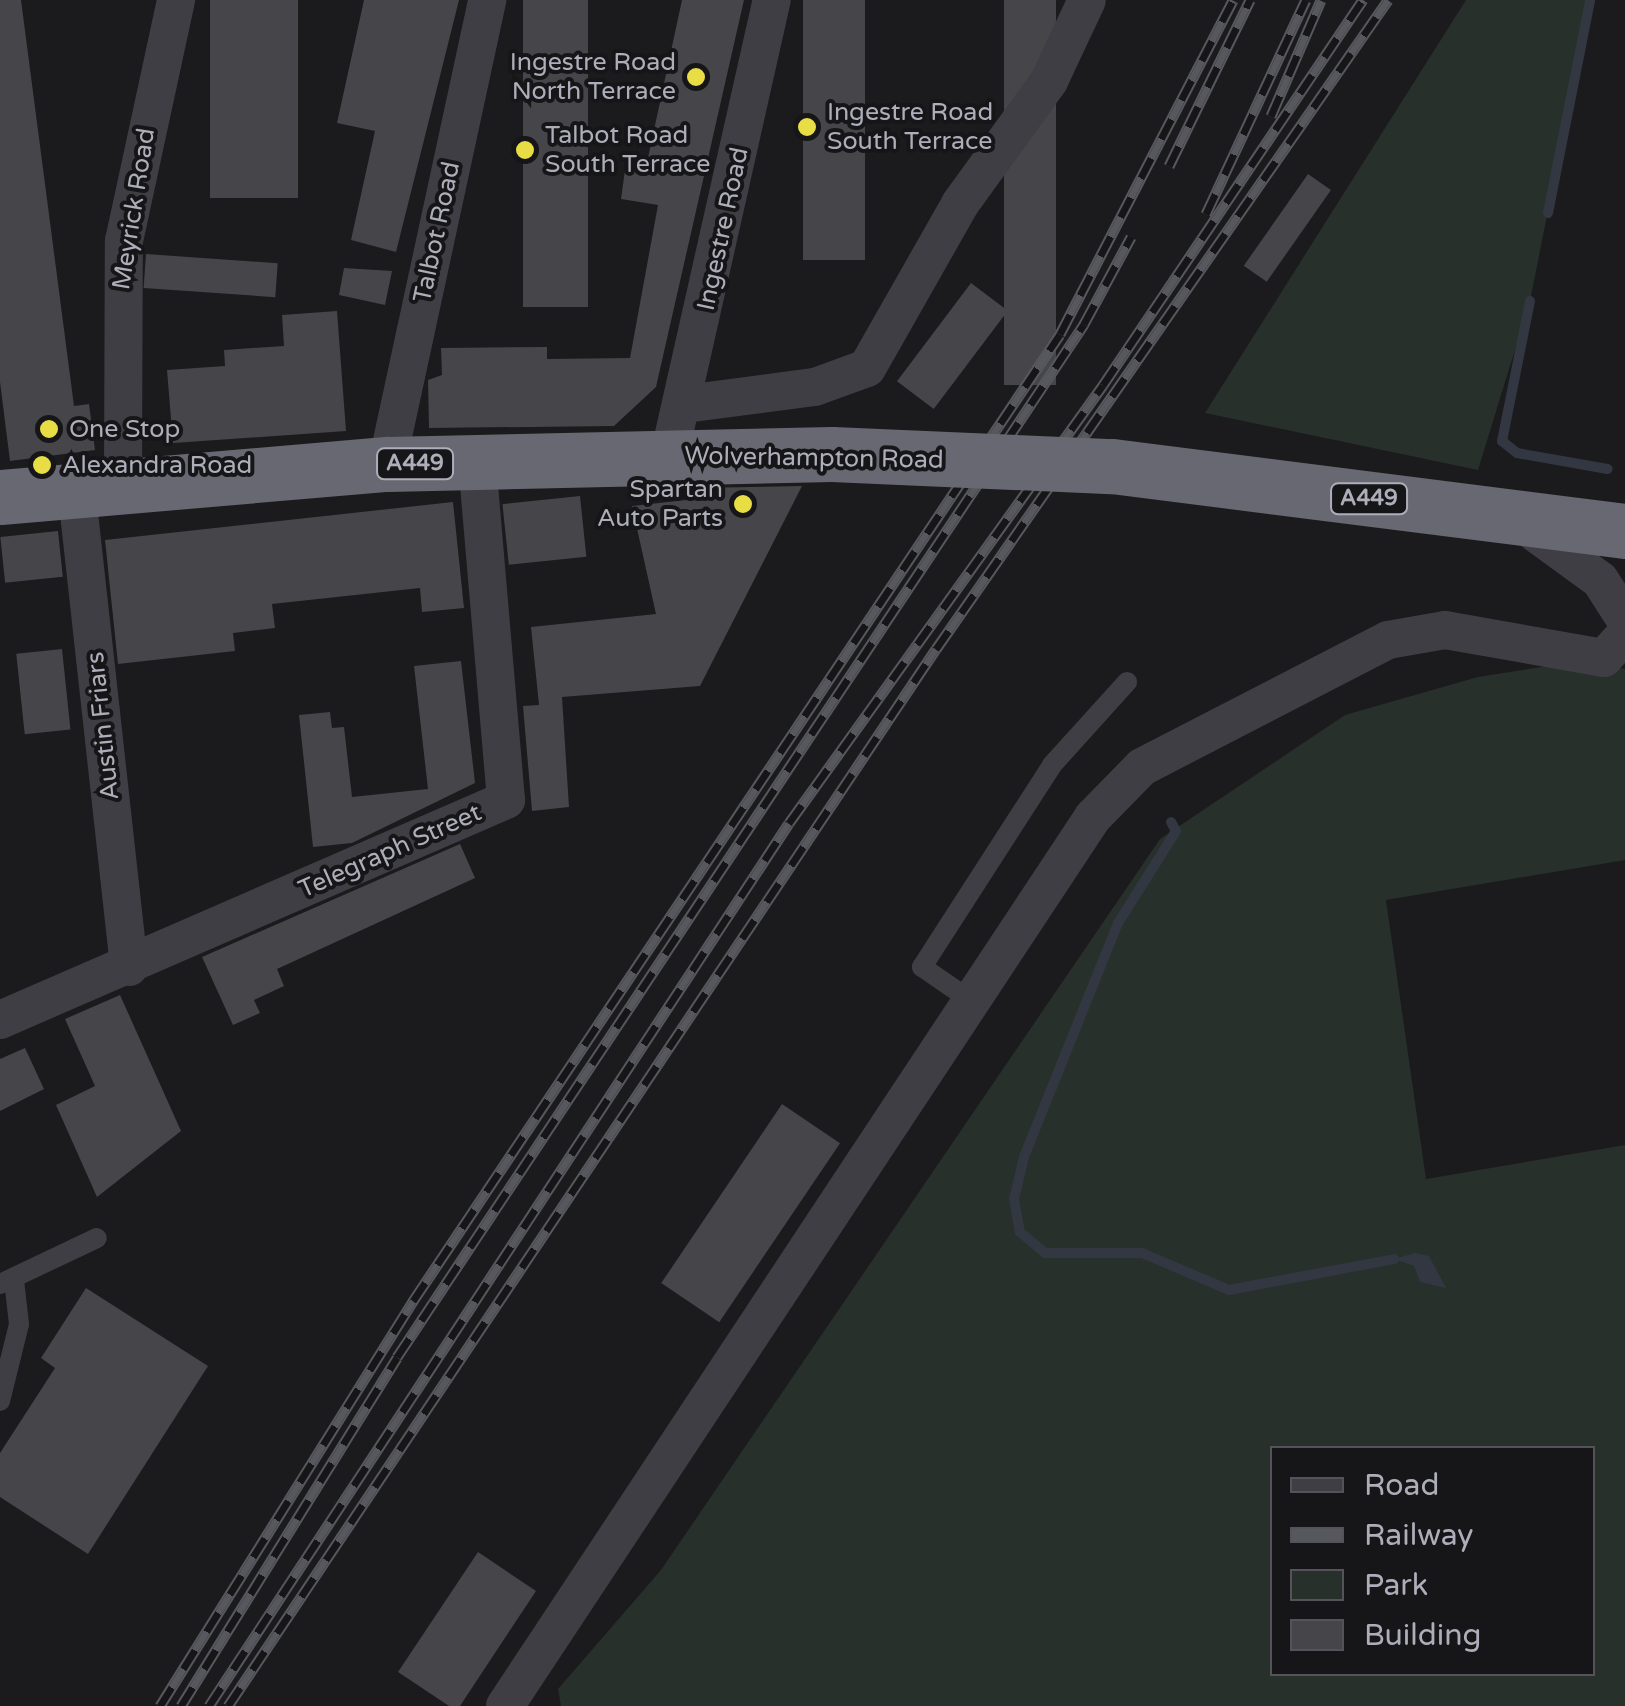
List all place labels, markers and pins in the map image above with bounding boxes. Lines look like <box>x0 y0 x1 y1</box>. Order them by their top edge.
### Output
place label: Ingestre Road North Terrace <box>510 48 676 107</box>
marker: Ingestre Road North Terrace <box>685 66 707 88</box>
place label: Ingestre Road South Terrace <box>827 98 993 157</box>
marker: Ingestre Road South Terrace <box>796 116 818 138</box>
place label: Talbot Road South Terrace <box>545 121 710 180</box>
marker: Talbot Road South Terrace <box>514 139 536 161</box>
place label: One Stop <box>69 414 180 444</box>
marker: One Stop <box>38 418 60 440</box>
place label: Alexandra Road <box>62 450 252 480</box>
marker: Alexandra Road <box>31 454 53 476</box>
place label: Spartan Auto Parts <box>597 475 723 534</box>
marker: Spartan Auto Parts <box>732 493 754 515</box>

